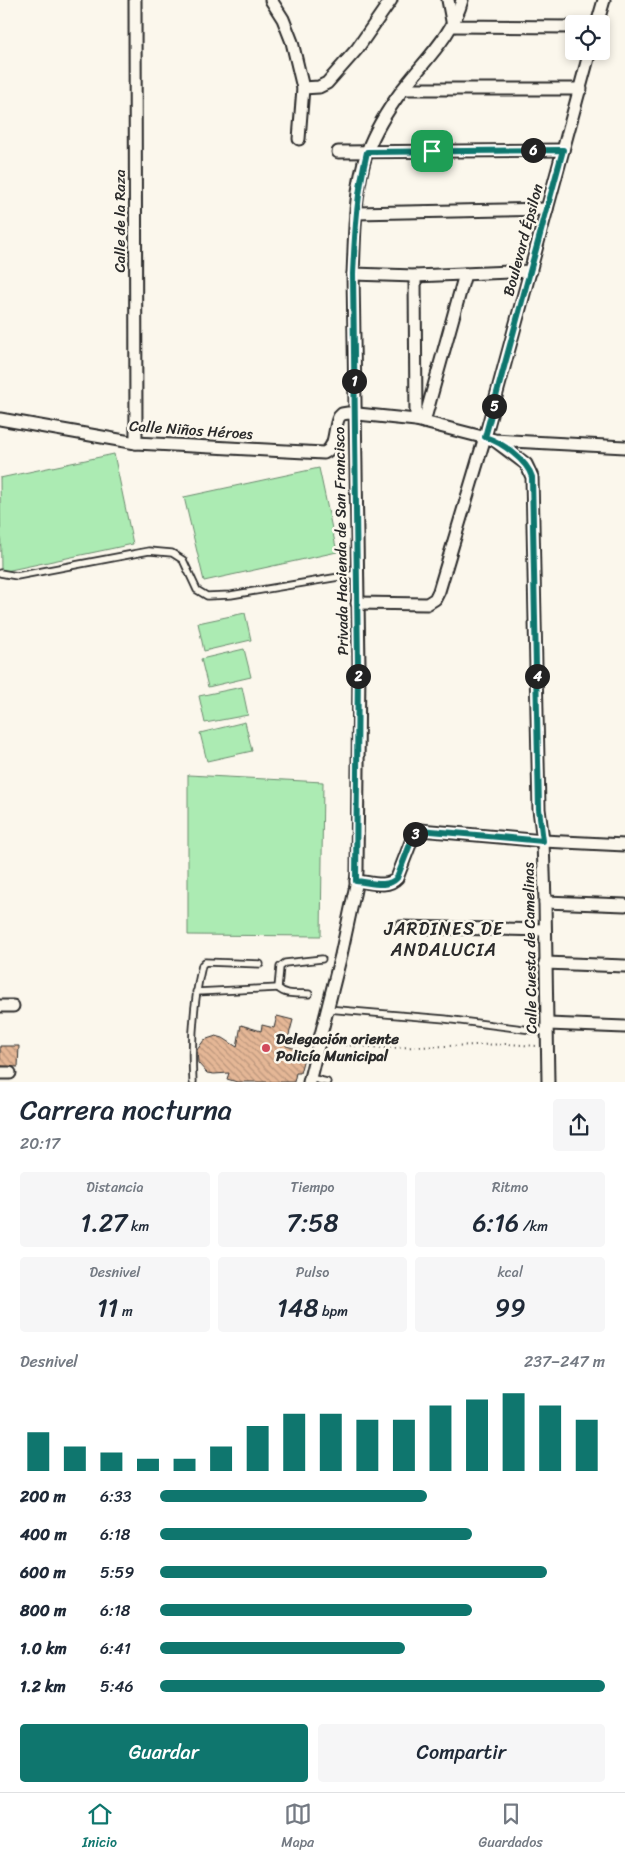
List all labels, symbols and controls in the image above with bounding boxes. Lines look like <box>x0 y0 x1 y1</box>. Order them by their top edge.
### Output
map controls <box>565 15 610 60</box>
button: locate <box>565 15 610 60</box>
pin <box>411 130 453 172</box>
icon: arrive <box>418 137 446 165</box>
pin: 6 <box>520 138 546 162</box>
text: 6 <box>530 138 537 163</box>
street label: Calle de la Raza <box>107 169 133 273</box>
street label: Boulevard Épsilon <box>495 181 551 299</box>
pin: 1 <box>342 368 366 394</box>
text: 1 <box>351 369 358 394</box>
pin: 5 <box>482 394 506 418</box>
text: 5 <box>490 394 499 419</box>
street label: Calle Niños Héroes <box>128 413 254 447</box>
street label: Privada Hacienda de San Francisco <box>326 426 356 656</box>
pin: 2 <box>346 664 370 688</box>
text: 2 <box>354 664 363 689</box>
pin: 4 <box>524 664 550 688</box>
text: 4 <box>533 664 542 689</box>
pin: 3 <box>402 822 428 846</box>
text: 3 <box>412 822 419 847</box>
street label: Calle Cuesta de Camelinas <box>515 861 544 1034</box>
district label: JARDINES DE ANDALUCIA <box>383 913 504 966</box>
place label: Delegación oriente Policía Municipal <box>276 1026 399 1069</box>
marker: Delegación oriente Policía Municipal <box>260 1042 272 1054</box>
text: Carrera nocturna <box>20 1085 232 1134</box>
button: share <box>553 1099 605 1151</box>
text: 20:17 <box>20 1129 60 1158</box>
text: Distancia <box>86 1175 143 1200</box>
text: Tiempo <box>291 1175 334 1200</box>
text: Ritmo <box>492 1175 528 1200</box>
text: 1.27 <box>80 1200 127 1245</box>
text: 7:58 <box>286 1200 339 1245</box>
text: 6:16 <box>472 1200 519 1245</box>
text: km <box>127 1214 149 1239</box>
text: /km <box>519 1214 548 1239</box>
text: Desnivel <box>89 1260 140 1285</box>
text: Pulso <box>296 1260 329 1285</box>
text: kcal <box>497 1260 523 1285</box>
text: 11 <box>97 1285 118 1330</box>
text: 148 <box>277 1285 318 1330</box>
text: 99 <box>495 1285 526 1330</box>
text: m <box>118 1299 133 1324</box>
text: bpm <box>318 1299 348 1324</box>
text: Desnivel <box>20 1347 78 1376</box>
text: 237–247 m <box>524 1347 605 1376</box>
text: 200 m <box>20 1482 66 1511</box>
text: 6:33 <box>100 1482 132 1511</box>
text: 400 m <box>20 1520 67 1549</box>
text: 6:18 <box>100 1520 130 1549</box>
text: 600 m <box>20 1558 66 1587</box>
text: 5:59 <box>100 1558 134 1587</box>
text: 800 m <box>20 1596 66 1625</box>
text: 6:18 <box>100 1596 130 1625</box>
text: 1.0 km <box>20 1634 67 1663</box>
text: 6:41 <box>100 1634 131 1663</box>
text: 1.2 km <box>20 1672 66 1701</box>
text: 5:46 <box>100 1672 134 1701</box>
button: Guardar <box>20 1724 308 1782</box>
button: Compartir <box>318 1724 605 1782</box>
tab: Inicio <box>82 1800 117 1855</box>
tab: Mapa <box>281 1800 314 1855</box>
tab: Guardados <box>478 1800 543 1855</box>

